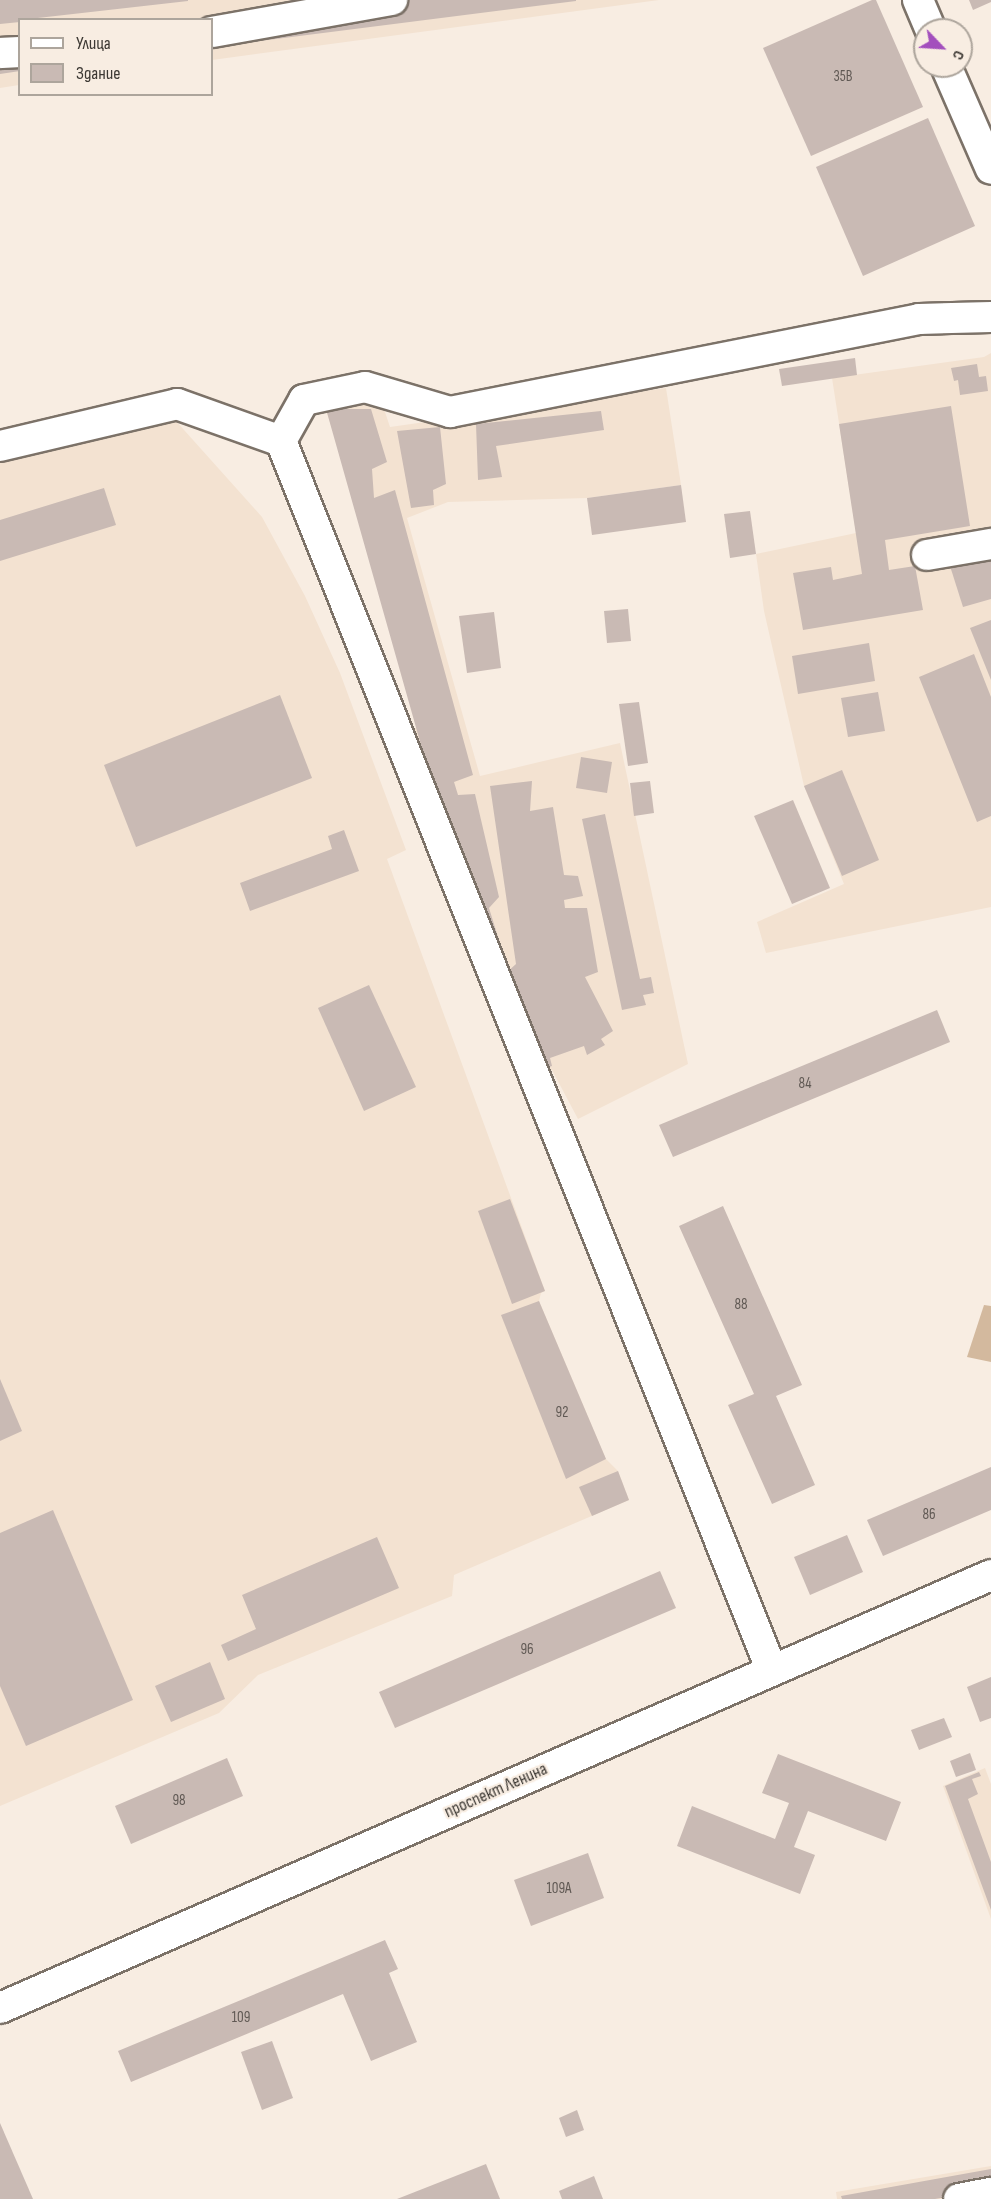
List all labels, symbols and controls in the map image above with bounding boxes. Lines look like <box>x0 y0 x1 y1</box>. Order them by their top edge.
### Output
legend <box>18 18 213 96</box>
north arrow <box>913 18 973 78</box>
text: Улица <box>76 33 111 54</box>
text: С <box>948 47 968 63</box>
text: Здание <box>76 63 121 84</box>
house number: 35В <box>834 68 852 86</box>
house number: 84 <box>798 1075 812 1093</box>
house number: 88 <box>734 1296 748 1314</box>
house number: 92 <box>556 1404 568 1422</box>
house number: 86 <box>922 1506 936 1524</box>
house number: 96 <box>520 1641 534 1659</box>
street label: проспект Ленина <box>441 1759 551 1823</box>
house number: 98 <box>172 1792 186 1810</box>
house number: 109А <box>546 1880 572 1898</box>
house number: 109 <box>232 2009 250 2027</box>

